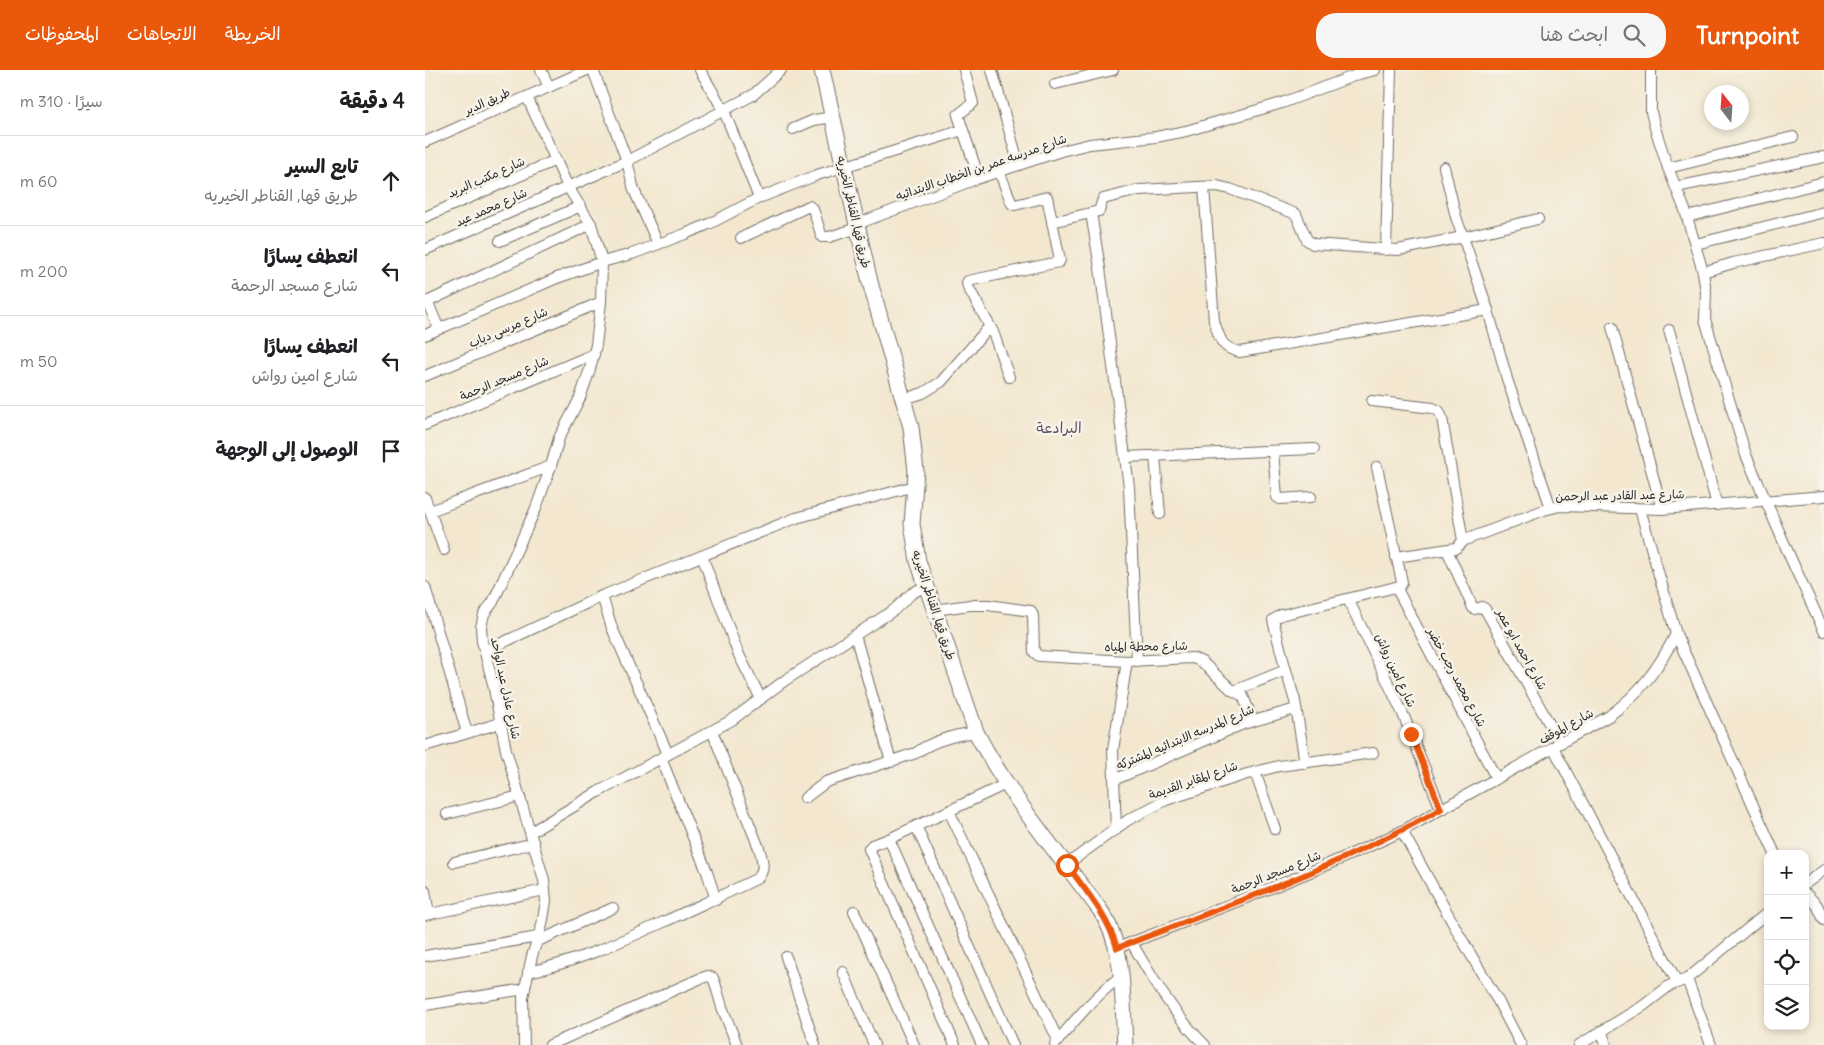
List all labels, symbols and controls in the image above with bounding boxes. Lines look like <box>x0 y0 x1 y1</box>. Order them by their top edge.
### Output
search box <box>1316 13 1666 58</box>
text: Turnpoint <box>1696 20 1799 50</box>
icon: search <box>1620 21 1648 49</box>
text: المحفوظات <box>25 22 99 45</box>
text: الاتجاهات <box>127 22 197 45</box>
text: الخريطة <box>225 22 281 45</box>
text: ابحث هنا <box>1540 22 1608 46</box>
street label: طريق الدير <box>461 84 512 118</box>
north arrow <box>1704 85 1749 130</box>
text: 4 دقيقة <box>339 87 405 114</box>
text: سيرًا · 310 m <box>20 91 103 111</box>
street label: شارع مدرسه عمر بن الخطاب الابتدائيه <box>894 131 1069 205</box>
street label: شارع مكتب البريد <box>445 153 528 203</box>
text: تابع السير <box>286 154 358 178</box>
street label: طريق قها, القناطر الخيريه <box>834 154 874 270</box>
icon: ahead <box>377 167 405 195</box>
text: 60 m <box>20 171 58 191</box>
text: طريق قها, القناطر الخيريه <box>205 185 358 205</box>
street label: شارع محمد عيد <box>453 185 530 231</box>
text: انعطف يسارًا <box>264 244 358 268</box>
icon: left <box>377 257 405 285</box>
text: 200 m <box>20 261 68 281</box>
text: شارع مسجد الرحمة <box>231 275 358 295</box>
street label: شارع مرسى دياب <box>466 304 551 352</box>
text: انعطف يسارًا <box>264 334 358 358</box>
icon: left <box>377 347 405 375</box>
text: 50 m <box>20 351 58 371</box>
street label: شارع مسجد الرحمة <box>457 353 551 405</box>
text: شارع امين رواش <box>252 365 358 385</box>
district label: البرادعة <box>1036 418 1082 437</box>
text: الوصول إلى الوجهة <box>215 437 358 461</box>
icon: arrive <box>377 437 405 465</box>
street label: شارع عبد القادر عبد الرحمن <box>1555 486 1685 506</box>
street label: طريق قها, القناطر الخيريه <box>909 548 959 662</box>
street label: شارع احمد ابو عمر <box>1491 605 1551 693</box>
street label: شارع محمد رجب خضر <box>1422 624 1490 730</box>
street label: شارع امين رواش <box>1371 631 1420 710</box>
street label: شارع عادل عبد الواحد <box>486 636 524 741</box>
street label: شارع محطة المياه <box>1104 638 1188 656</box>
street label: شارع المدرسه الابتدائيه المشتركه <box>1114 701 1257 775</box>
street label: شارع الموقف <box>1536 705 1597 749</box>
route end <box>1400 723 1423 746</box>
street label: شارع المقابر القديمة <box>1147 758 1240 804</box>
street label: شارع مسجد الرحمة <box>1229 847 1324 899</box>
map controls <box>1764 850 1809 1030</box>
button: + <box>1764 850 1809 895</box>
route start <box>1056 854 1079 877</box>
button: − <box>1764 895 1809 940</box>
button: locate <box>1764 940 1809 985</box>
button: layers <box>1764 985 1809 1030</box>

